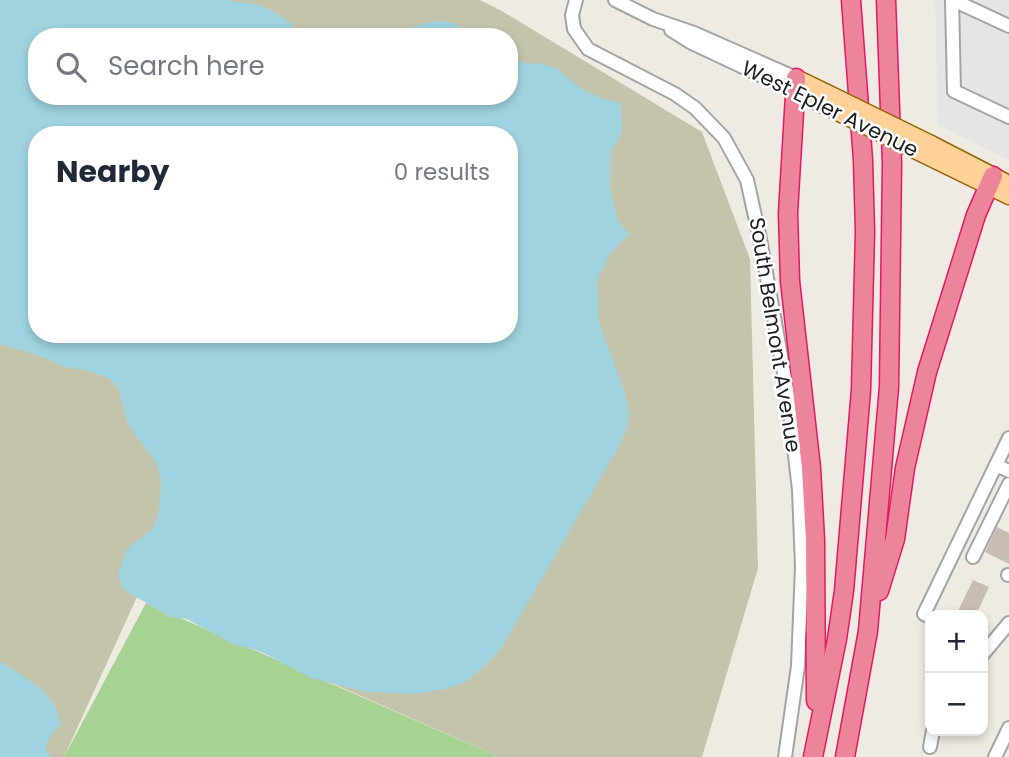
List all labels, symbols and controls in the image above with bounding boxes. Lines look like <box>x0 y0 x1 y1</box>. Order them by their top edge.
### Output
search box <box>28 28 518 105</box>
icon: search <box>52 48 90 86</box>
text: Search here <box>108 48 265 84</box>
street label: West Epler Avenue <box>737 53 923 164</box>
text: Nearby <box>56 150 170 193</box>
text: 0 results <box>394 156 490 188</box>
street label: South Belmont Avenue <box>743 215 808 455</box>
map controls <box>925 610 988 736</box>
button: + <box>925 610 988 673</box>
button: − <box>925 673 988 736</box>

